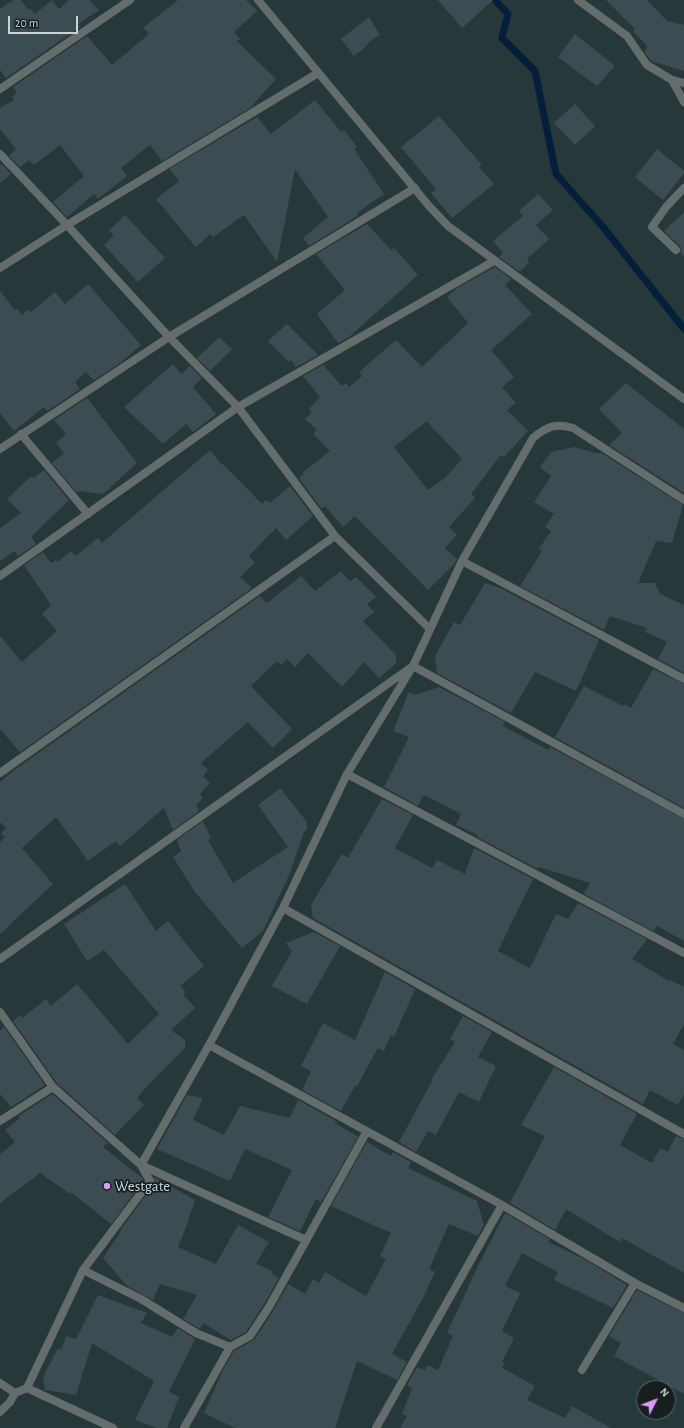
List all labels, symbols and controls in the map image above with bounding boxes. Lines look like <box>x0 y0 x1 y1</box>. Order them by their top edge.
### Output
scale bar <box>10 8 80 34</box>
text: 20 m <box>15 17 38 29</box>
place label: Westgate <box>115 1177 170 1195</box>
marker: Westgate <box>102 1181 112 1191</box>
north arrow <box>636 1380 676 1420</box>
text: N <box>658 1386 671 1399</box>

